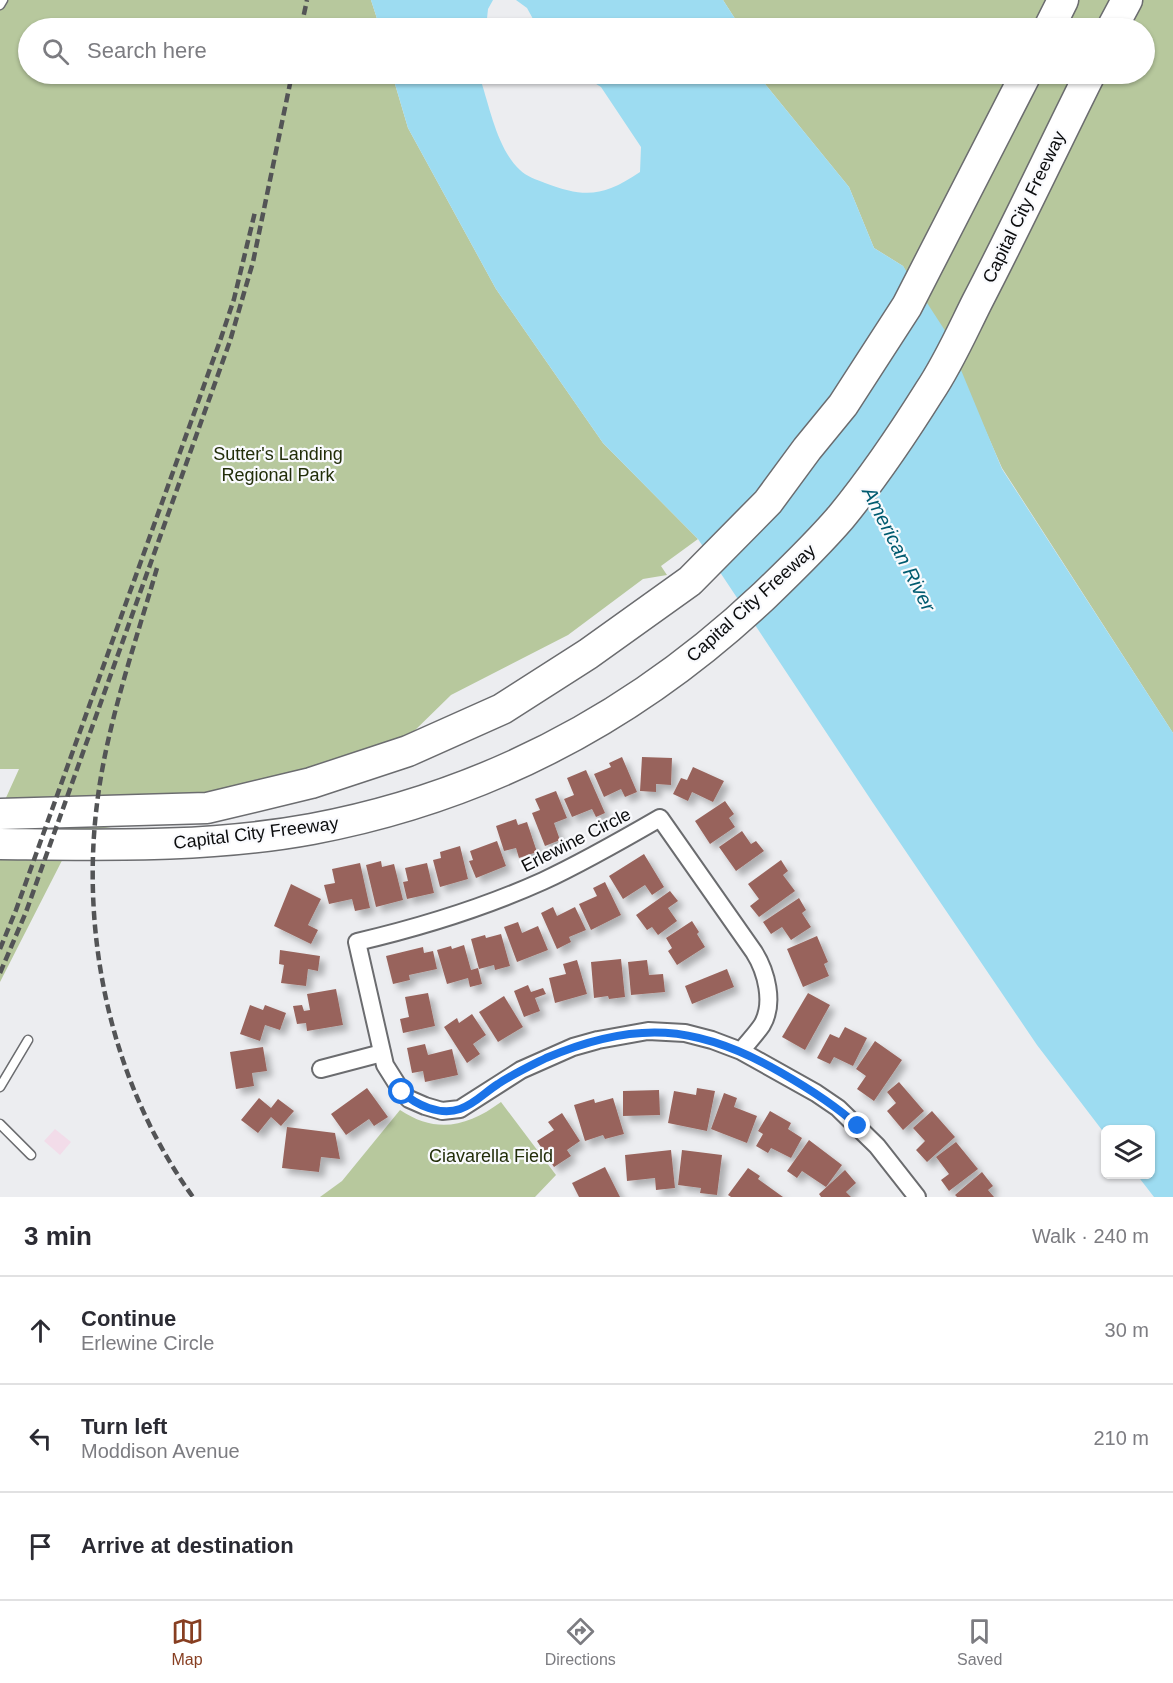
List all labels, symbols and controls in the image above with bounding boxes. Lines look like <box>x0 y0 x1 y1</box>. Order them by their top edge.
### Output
search box <box>18 18 1155 84</box>
icon: search <box>39 35 72 68</box>
text: Search here <box>87 38 207 63</box>
street label: Capital City Freeway <box>979 128 1069 286</box>
park label: Sutter's Landing Regional Park <box>213 444 343 485</box>
water label: American River <box>858 482 940 616</box>
street label: Capital City Freeway <box>683 540 819 666</box>
street label: Erlewine Circle <box>518 804 634 876</box>
street label: Capital City Freeway <box>172 813 340 853</box>
route start <box>388 1078 414 1104</box>
route end <box>844 1112 870 1138</box>
map controls <box>1101 1125 1155 1179</box>
button: layers <box>1101 1125 1155 1179</box>
park label: Ciavarella Field <box>429 1146 553 1166</box>
text: 3 min <box>24 1221 92 1251</box>
text: Walk · 240 m <box>1032 1225 1149 1247</box>
text: Continue <box>81 1306 176 1331</box>
icon: ahead <box>24 1314 57 1347</box>
text: 30 m <box>1105 1319 1149 1341</box>
text: Erlewine Circle <box>81 1332 214 1354</box>
text: Turn left <box>81 1414 167 1439</box>
icon: left <box>24 1422 57 1455</box>
text: 210 m <box>1093 1427 1149 1449</box>
text: Moddison Avenue <box>81 1440 240 1462</box>
icon: arrive <box>24 1530 57 1563</box>
text: Arrive at destination <box>81 1533 294 1558</box>
tab: Map <box>171 1615 204 1669</box>
tab: Directions <box>545 1615 616 1669</box>
tab: Saved <box>957 1615 1002 1669</box>

